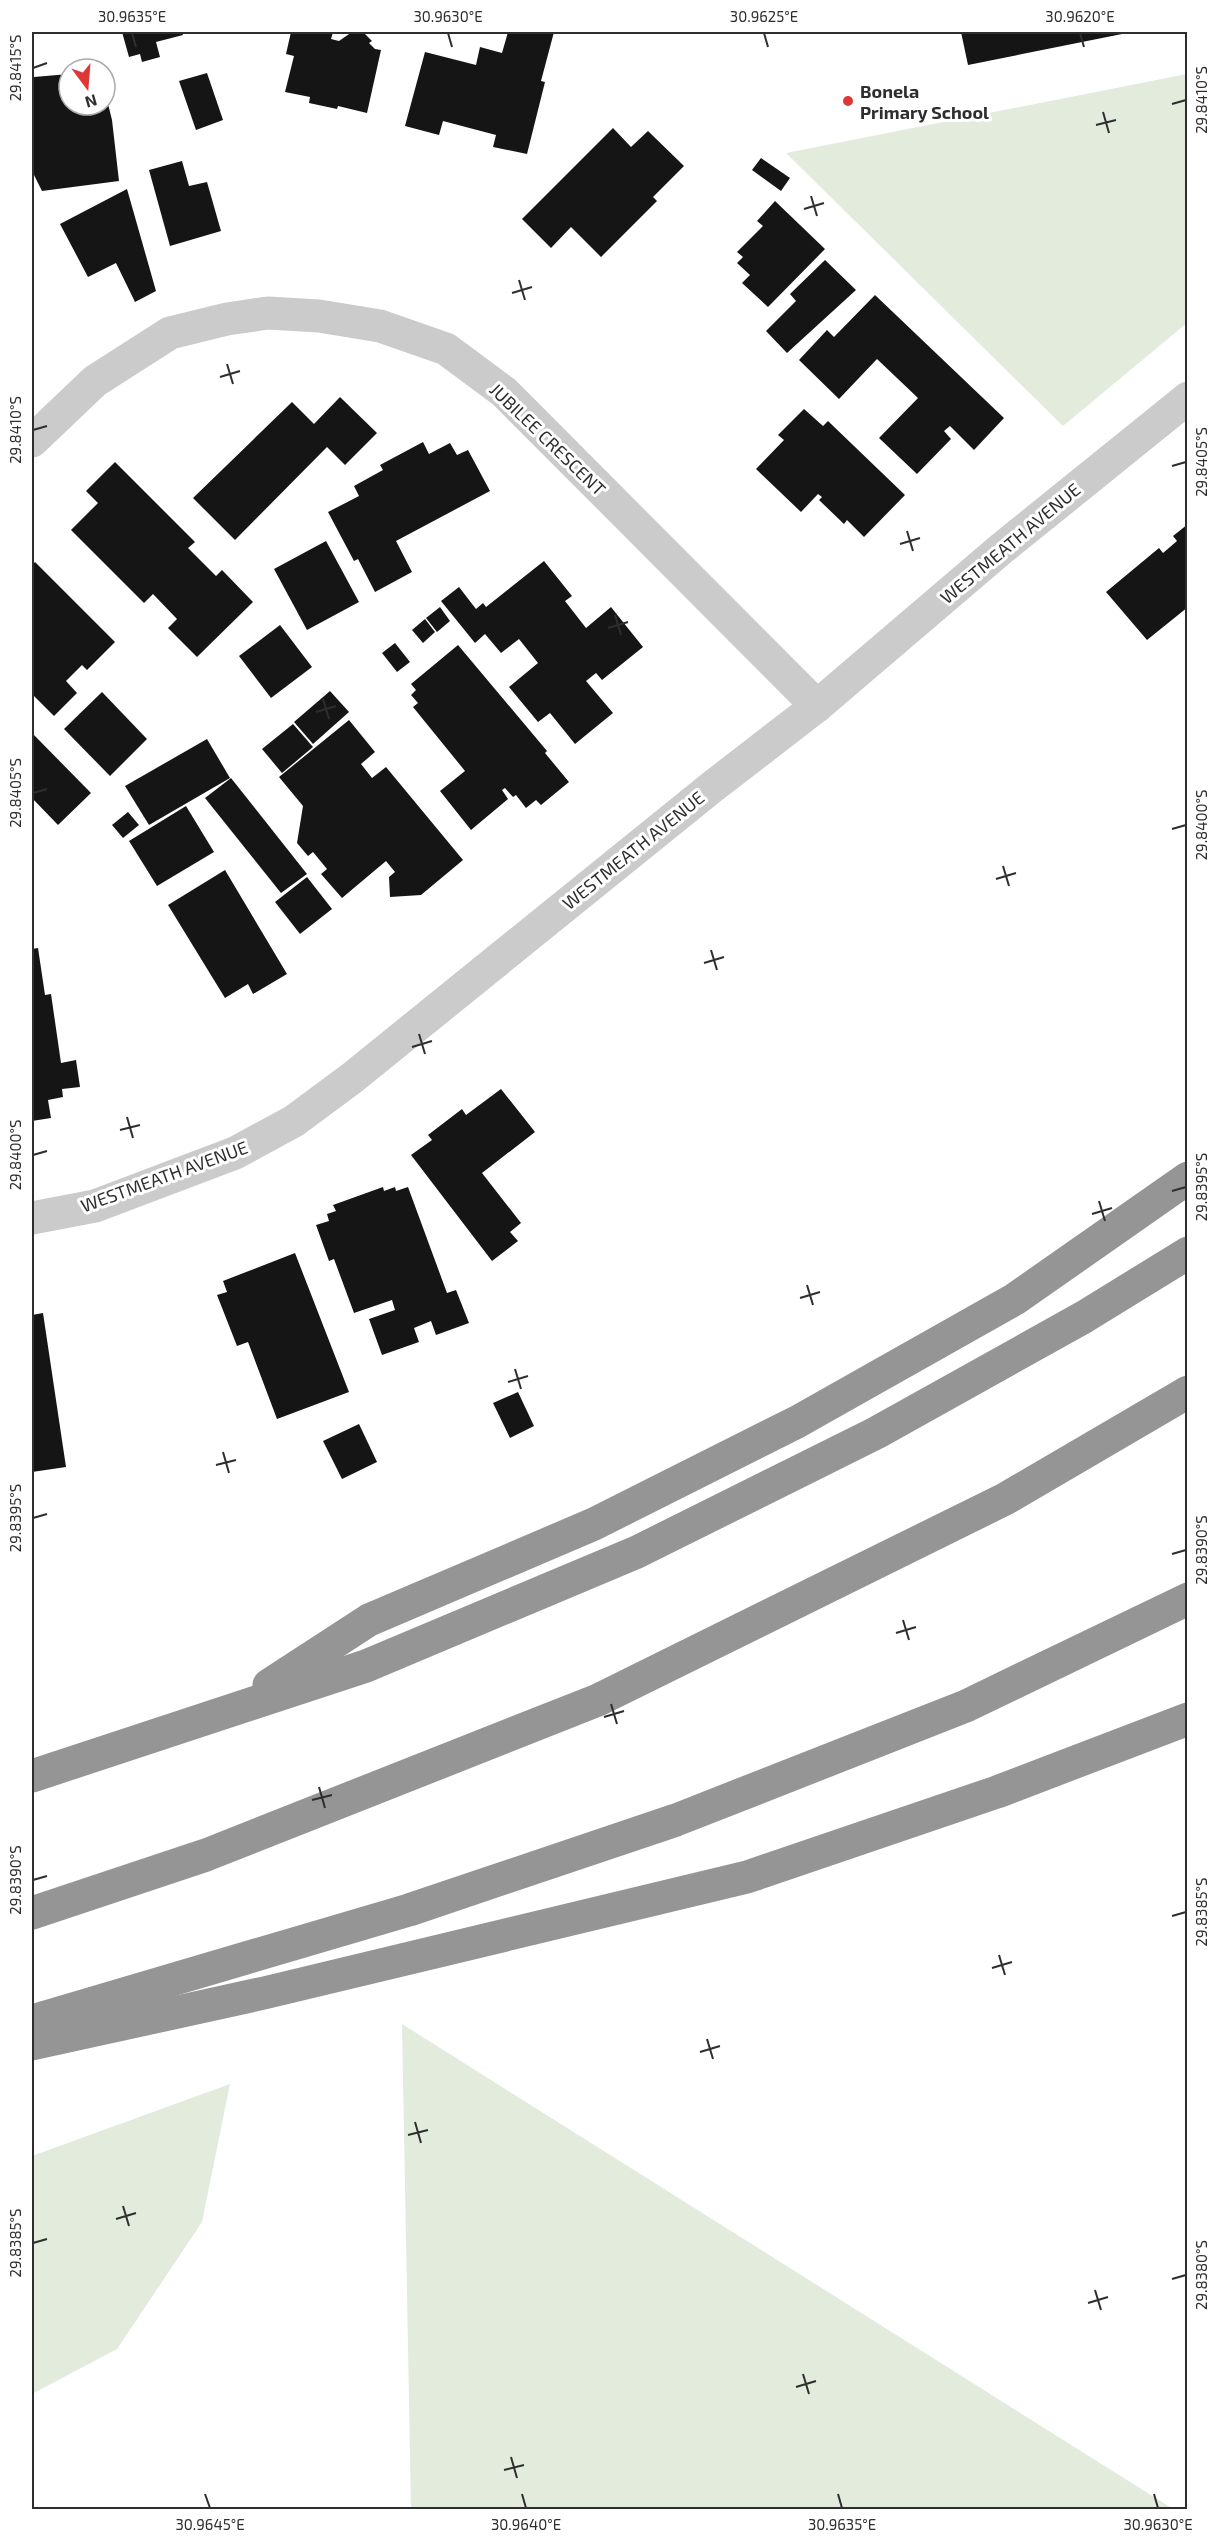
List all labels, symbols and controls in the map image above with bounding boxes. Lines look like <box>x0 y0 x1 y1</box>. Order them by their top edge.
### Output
text: 30.9635°E <box>98 7 166 25</box>
text: 30.9630°E <box>413 7 483 25</box>
text: 30.9625°E <box>730 7 798 25</box>
text: 30.9620°E <box>1045 7 1115 25</box>
text: 29.8415°S <box>6 35 24 101</box>
north arrow <box>57 57 117 117</box>
text: 29.8410°S <box>1192 66 1210 134</box>
place label: Bonela Primary School <box>860 80 989 123</box>
text: N <box>83 91 99 113</box>
marker: Bonela Primary School <box>841 94 855 108</box>
street label: JUBILEE CRESCENT <box>486 378 611 500</box>
text: 29.8410°S <box>6 396 24 464</box>
text: 29.8405°S <box>1192 427 1210 497</box>
street label: WESTMEATH AVENUE <box>935 478 1085 608</box>
text: 29.8405°S <box>6 758 24 828</box>
street label: WESTMEATH AVENUE <box>558 786 708 914</box>
text: 29.8400°S <box>1192 790 1210 860</box>
text: 29.8400°S <box>6 1120 24 1190</box>
street label: WESTMEATH AVENUE <box>77 1136 251 1216</box>
text: 29.8395°S <box>1192 1153 1210 1221</box>
text: 29.8395°S <box>6 1484 24 1552</box>
text: 29.8390°S <box>1192 1515 1210 1585</box>
text: 29.8390°S <box>6 1845 24 1915</box>
text: 29.8385°S <box>1192 1878 1210 1946</box>
text: 29.8385°S <box>6 2209 24 2277</box>
text: 29.8380°S <box>1192 2240 1210 2310</box>
text: 30.9645°E <box>175 2515 245 2533</box>
text: 30.9640°E <box>491 2515 561 2533</box>
text: 30.9635°E <box>808 2515 876 2533</box>
text: 30.9630°E <box>1123 2515 1193 2533</box>

